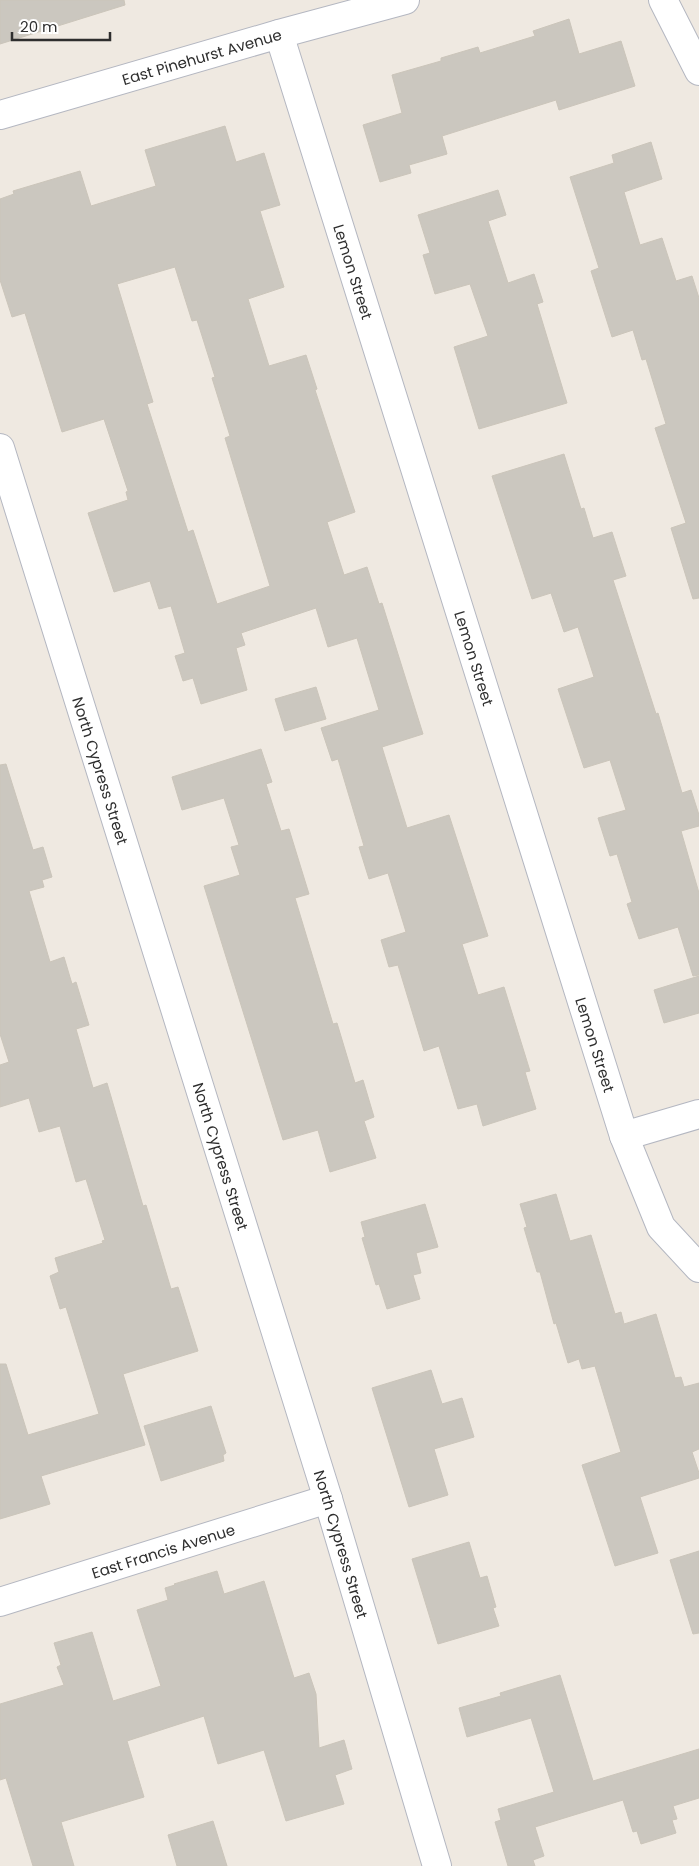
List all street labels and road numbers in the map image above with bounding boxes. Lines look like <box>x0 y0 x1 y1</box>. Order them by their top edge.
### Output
street label: East Pinehurst Avenue <box>120 23 284 90</box>
street label: Lemon Street <box>329 222 378 322</box>
street label: Lemon Street <box>450 608 499 708</box>
street label: North Cypress Street <box>68 694 134 847</box>
street label: Lemon Street <box>571 995 620 1095</box>
street label: North Cypress Street <box>188 1080 254 1233</box>
street label: North Cypress Street <box>309 1467 373 1621</box>
street label: East Francis Avenue <box>89 1518 237 1583</box>

